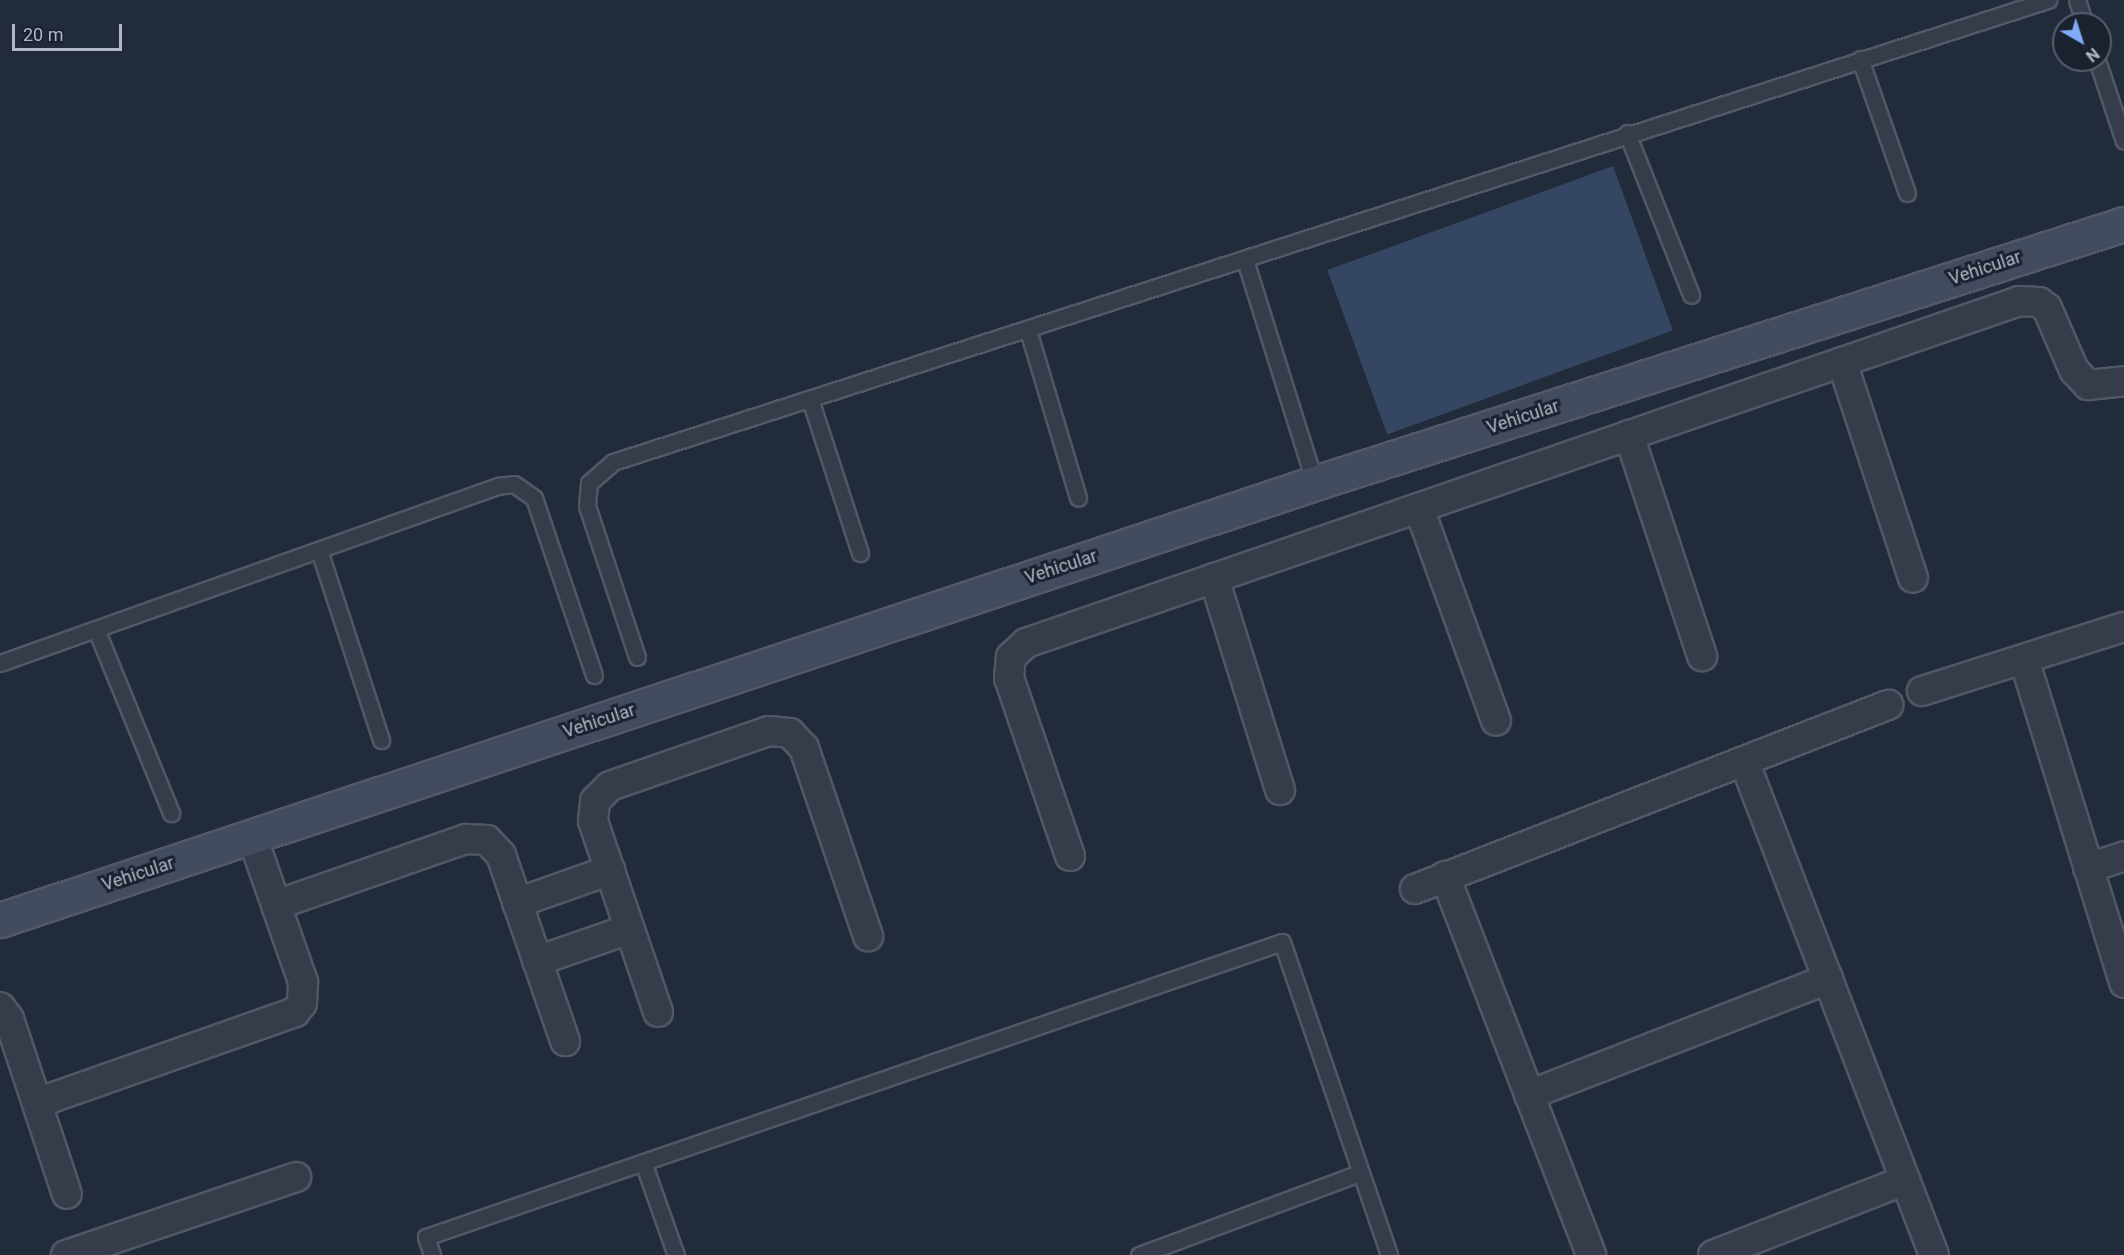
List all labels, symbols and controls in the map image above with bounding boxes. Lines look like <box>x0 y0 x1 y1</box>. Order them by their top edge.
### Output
scale bar <box>15 12 124 50</box>
north arrow <box>2052 12 2112 72</box>
text: 20 m <box>23 24 63 45</box>
text: N <box>2082 44 2103 66</box>
street label: Vehicular <box>1946 246 2024 290</box>
street label: Vehicular <box>1484 395 1562 439</box>
street label: Vehicular <box>1022 545 1100 589</box>
street label: Vehicular <box>560 699 638 743</box>
street label: Vehicular <box>99 852 177 896</box>

